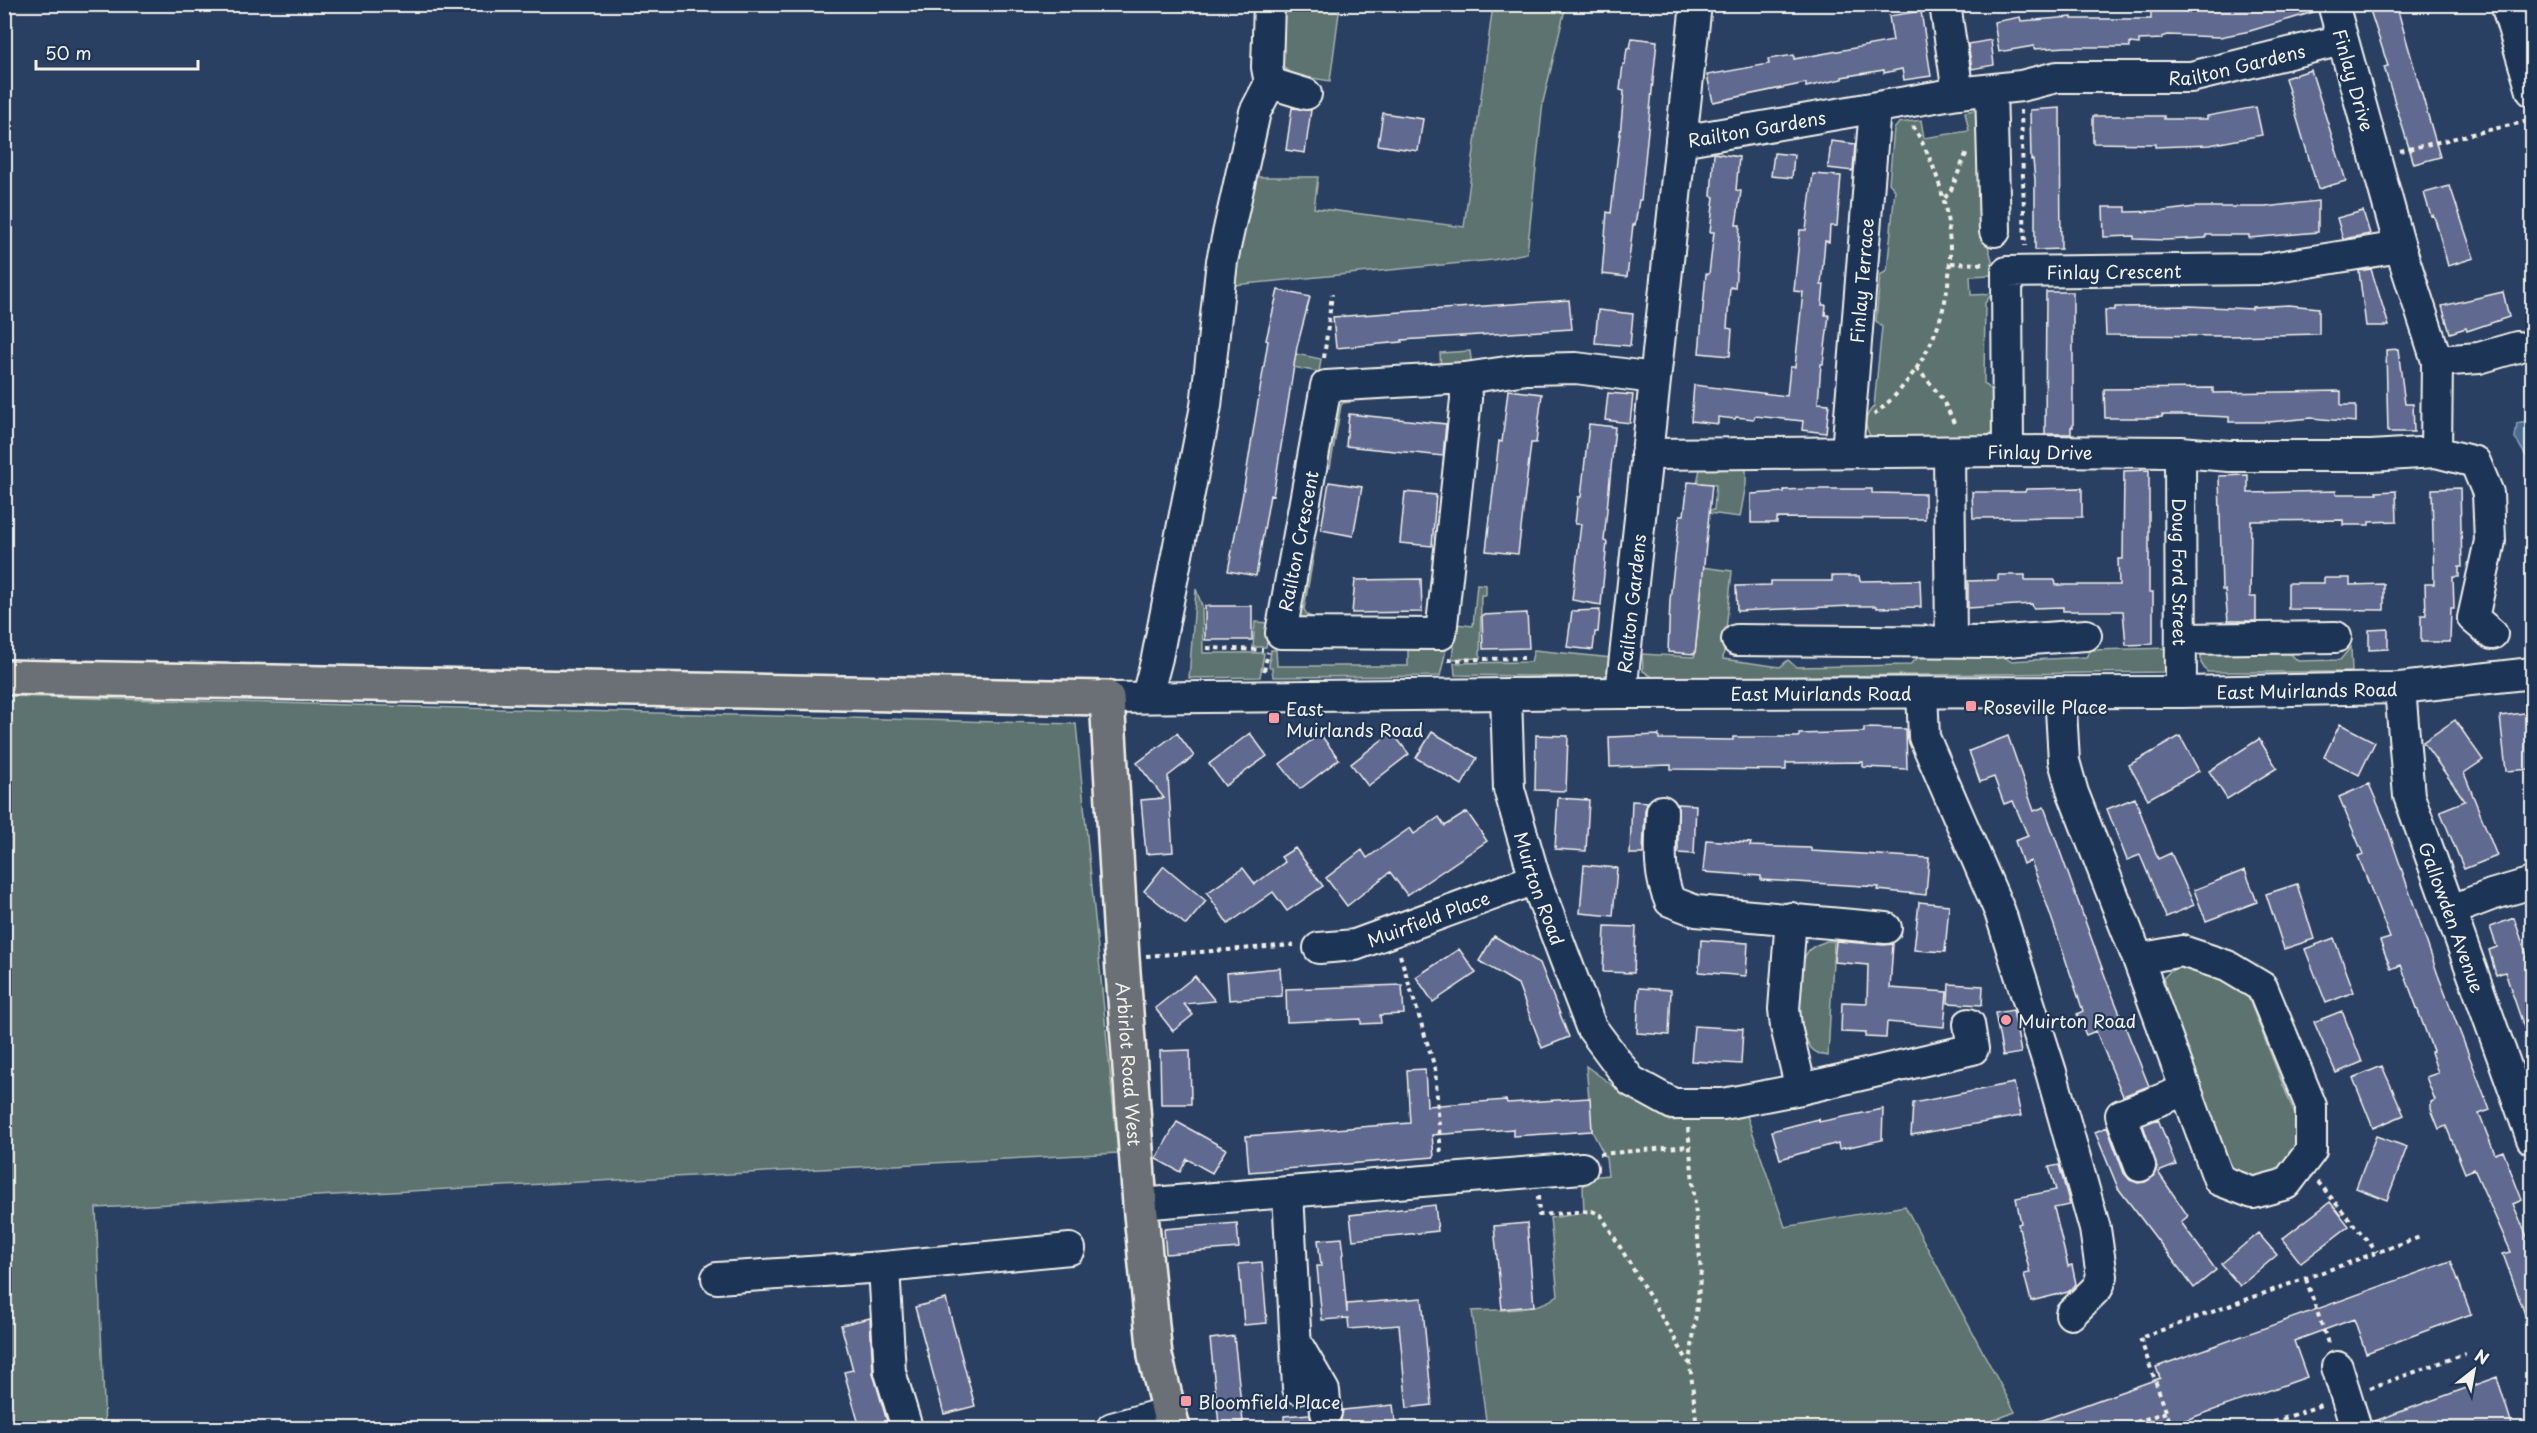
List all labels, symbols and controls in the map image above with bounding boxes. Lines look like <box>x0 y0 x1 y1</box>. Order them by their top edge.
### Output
street label: Finlay Drive <box>2327 26 2382 135</box>
scale bar <box>36 33 198 71</box>
street label: Railton Gardens <box>2168 36 2308 91</box>
text: 50 m <box>45 39 92 66</box>
street label: Railton Gardens <box>1685 103 1828 153</box>
street label: Finlay Terrace <box>1842 217 1879 344</box>
street label: Finlay Crescent <box>2046 256 2182 285</box>
street label: Finlay Drive <box>1987 437 2093 465</box>
street label: Railton Crescent <box>1271 468 1325 614</box>
street label: Doug Ford Street <box>2167 498 2194 646</box>
street label: Railton Gardens <box>1610 533 1652 674</box>
street label: East Muirlands Road <box>2216 675 2398 705</box>
street label: East Muirlands Road <box>1730 679 1912 706</box>
place label: Roseville Place <box>1983 693 2107 720</box>
place label: East Muirlands Road <box>1286 695 1423 743</box>
marker: Roseville Place <box>1964 699 1978 713</box>
marker: East Muirlands Road <box>1267 711 1281 725</box>
street label: Muirton Road <box>1508 828 1572 949</box>
street label: Gallowden Avenue <box>2413 838 2492 996</box>
street label: Muirfield Place <box>1363 883 1493 953</box>
street label: Arbirlot Road West <box>1110 981 1149 1147</box>
place label: Muirton Road <box>2018 1007 2136 1034</box>
marker: Muirton Road <box>1999 1013 2013 1027</box>
north arrow <box>2444 1340 2504 1400</box>
text: N <box>2471 1343 2494 1370</box>
place label: Bloomfield Place <box>1198 1388 1340 1415</box>
marker: Bloomfield Place <box>1179 1394 1193 1408</box>

